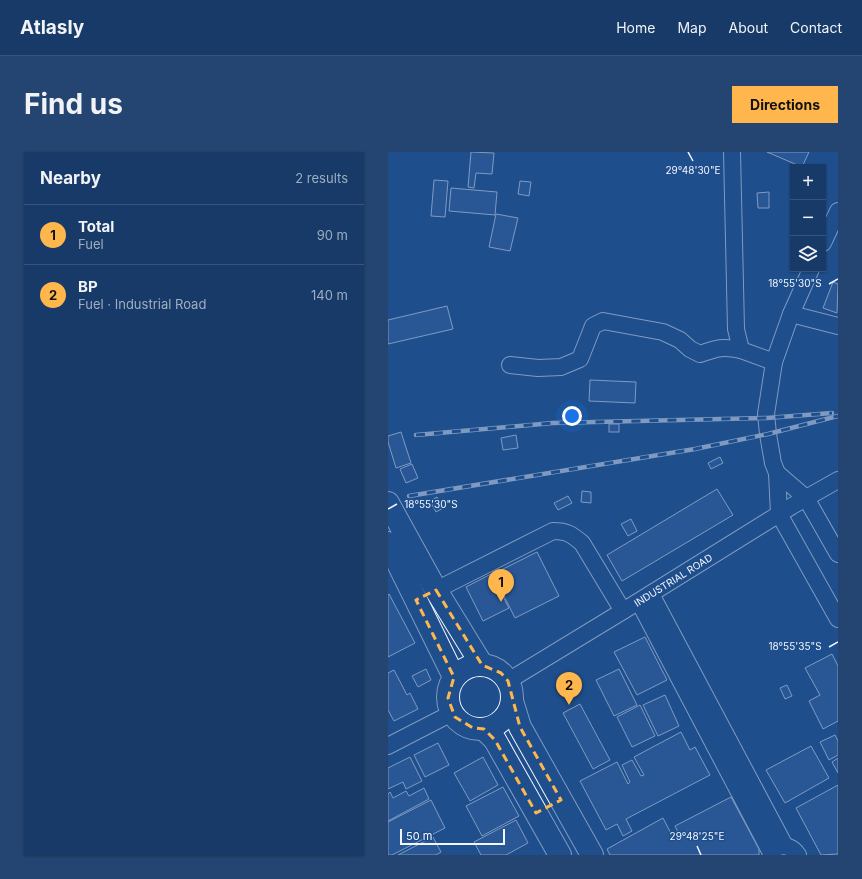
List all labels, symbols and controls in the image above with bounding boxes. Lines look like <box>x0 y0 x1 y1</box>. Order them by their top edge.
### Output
text: Atlasly <box>20 16 84 39</box>
text: Home <box>616 19 655 36</box>
text: Map <box>677 19 707 36</box>
text: About <box>729 19 768 36</box>
text: Contact <box>790 19 842 36</box>
button: Directions <box>732 86 838 123</box>
text: Find us <box>24 87 123 121</box>
text: 29°48'30"E <box>665 164 721 176</box>
map controls <box>790 164 826 272</box>
button: + <box>790 164 826 200</box>
text: Nearby <box>40 168 101 188</box>
text: 2 results <box>295 170 348 186</box>
button: − <box>790 200 826 236</box>
text: Total <box>78 217 114 236</box>
text: 1 <box>50 227 56 243</box>
text: 90 m <box>317 227 348 243</box>
text: Fuel <box>78 236 104 252</box>
button: layers <box>790 236 826 272</box>
text: BP <box>78 277 98 296</box>
text: 18°55'30"S <box>768 277 822 289</box>
text: 2 <box>49 287 57 303</box>
text: 140 m <box>311 287 348 303</box>
text: Fuel · Industrial Road <box>78 296 206 312</box>
your location <box>562 406 582 426</box>
text: 18°55'30"S <box>404 498 458 510</box>
street label: INDUSTRIAL ROAD <box>632 551 714 609</box>
pin: 1 <box>488 569 514 602</box>
text: 18°55'35"S <box>768 640 822 652</box>
pin: 2 <box>556 672 582 705</box>
scale bar <box>400 827 505 846</box>
text: 50 m <box>406 829 432 843</box>
text: 29°48'25"E <box>670 830 724 842</box>

